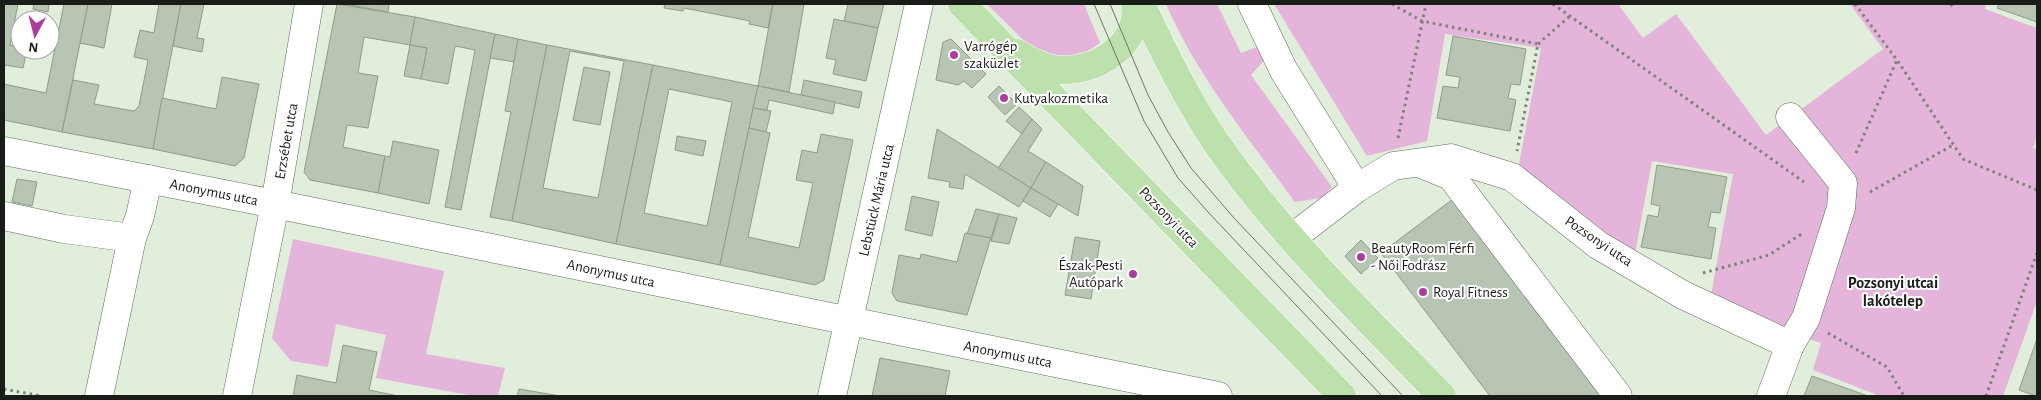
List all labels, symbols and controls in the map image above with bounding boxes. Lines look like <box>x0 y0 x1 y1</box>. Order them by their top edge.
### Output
north arrow <box>10 10 60 60</box>
text: N <box>28 39 39 54</box>
place label: Varrógép szaküzlet <box>964 39 1019 71</box>
marker: Varrógép szaküzlet <box>948 49 960 61</box>
place label: Kutyakozmetika <box>1014 91 1108 106</box>
marker: Kutyakozmetika <box>998 92 1010 104</box>
street label: Erzsébet utca <box>272 102 301 180</box>
street label: Lebstück Mária utca <box>856 142 897 258</box>
street label: Anonymus utca <box>168 177 259 208</box>
street label: Pozsonyi utca <box>1136 184 1201 251</box>
street label: Pozsonyi utca <box>1562 213 1635 269</box>
place label: BeautyRoom Férfi - Női Fodrász <box>1371 241 1475 273</box>
marker: BeautyRoom Férfi - Női Fodrász <box>1355 251 1367 263</box>
place label: Észak-Pesti Autópark <box>1059 256 1123 290</box>
street label: Anonymus utca <box>565 257 656 290</box>
marker: Észak-Pesti Autópark <box>1127 268 1139 280</box>
district label: Pozsonyi utcai lakótelep <box>1848 275 1938 309</box>
place label: Royal Fitness <box>1433 285 1508 300</box>
marker: Royal Fitness <box>1417 286 1429 298</box>
street label: Anonymus utca <box>962 339 1053 370</box>

